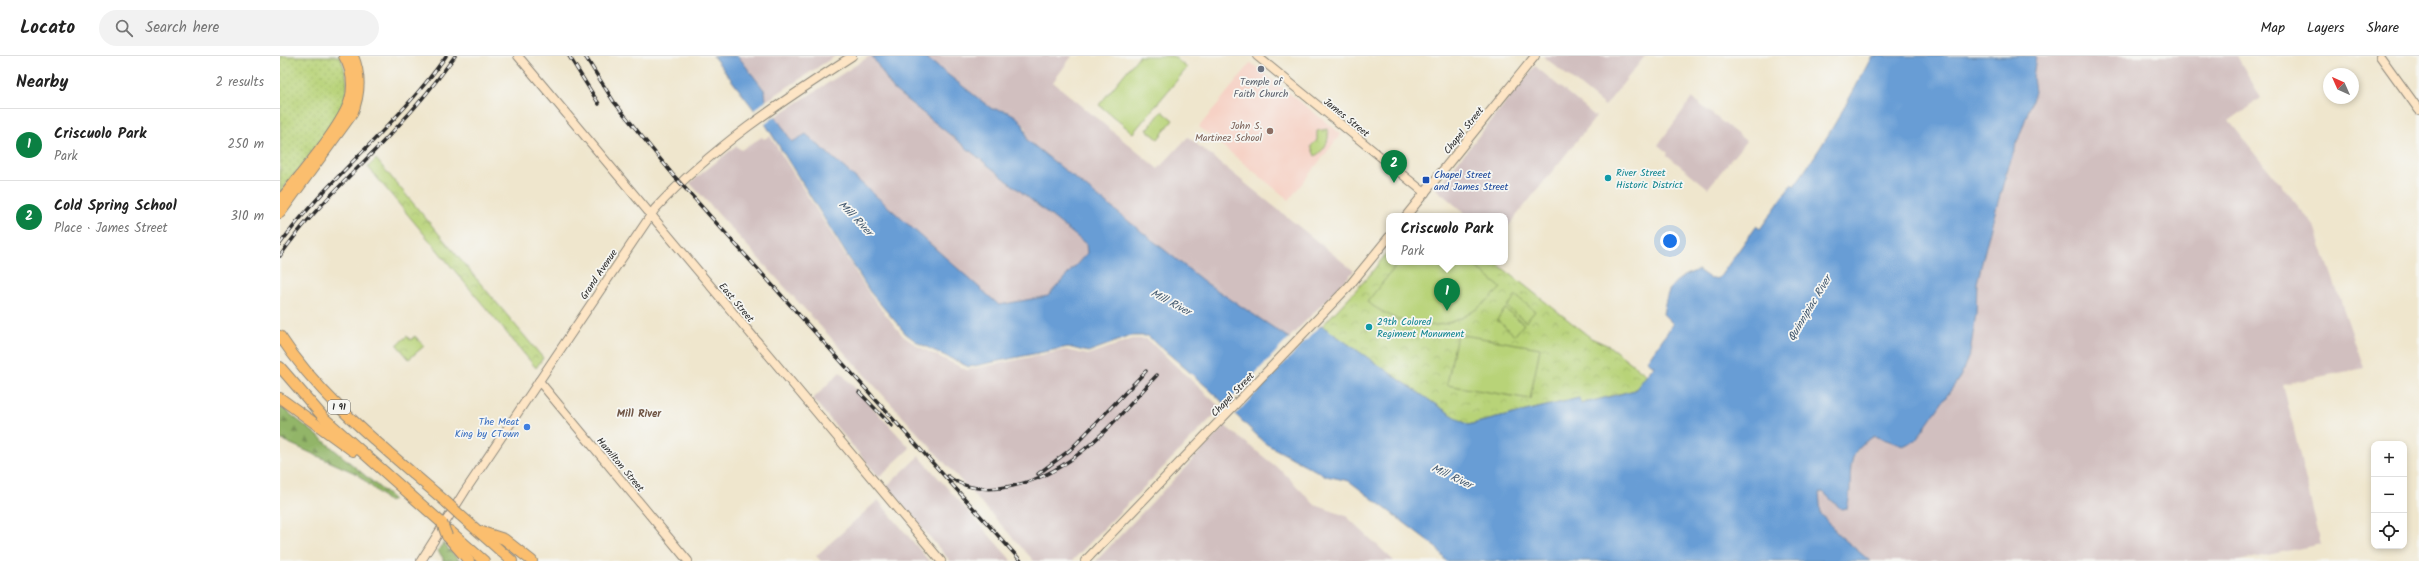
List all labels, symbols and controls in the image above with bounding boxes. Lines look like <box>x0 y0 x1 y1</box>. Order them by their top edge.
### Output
search box <box>99 10 379 46</box>
text: Locato <box>20 13 75 43</box>
text: Search here <box>145 16 219 40</box>
icon: search <box>113 17 135 39</box>
text: Map <box>2261 17 2285 39</box>
text: Layers <box>2307 17 2345 39</box>
text: Share <box>2367 17 2399 39</box>
marker: Temple of Faith Church <box>1256 64 1266 74</box>
north arrow <box>2323 68 2359 104</box>
text: Nearby <box>16 69 68 96</box>
text: 2 results <box>216 72 264 93</box>
place label: Temple of Faith Church <box>1234 74 1288 102</box>
street label: James Street <box>1320 94 1373 142</box>
street label: Chapel Street <box>1440 103 1488 158</box>
place label: John S. Martinez School <box>1195 118 1263 146</box>
text: Criscuolo Park <box>54 122 146 146</box>
marker: John S. Martinez School <box>1265 126 1275 136</box>
text: 1 <box>27 134 31 155</box>
text: 250 m <box>227 134 264 155</box>
text: Park <box>54 146 78 167</box>
pin: 2 <box>1381 150 1407 183</box>
place label: River Street Historic District <box>1616 165 1683 193</box>
place label: Chapel Street and James Street <box>1434 167 1509 195</box>
marker: River Street Historic District <box>1603 173 1613 183</box>
marker: Chapel Street and James Street <box>1421 175 1431 185</box>
text: Cold Spring School <box>54 194 177 218</box>
water label: Mill River <box>834 197 878 242</box>
text: 2 <box>25 206 33 227</box>
text: 310 m <box>230 206 264 227</box>
popup <box>1386 213 1508 265</box>
text: Criscuolo Park <box>1401 217 1493 241</box>
text: Place · James Street <box>54 218 168 239</box>
your location <box>1660 231 1680 251</box>
text: Park <box>1401 241 1424 262</box>
street label: Grand Avenue <box>576 246 622 303</box>
water label: Quinnipiac River <box>1783 270 1838 345</box>
pin: 1 <box>1434 278 1460 311</box>
street label: East Street <box>715 279 758 326</box>
water label: Mill River <box>1147 285 1196 322</box>
place label: 29th Colored Regiment Monument <box>1377 314 1464 342</box>
marker: 29th Colored Regiment Monument <box>1364 322 1374 332</box>
street label: Chapel Street <box>1207 368 1258 421</box>
road number: I 91 <box>328 400 350 414</box>
district label: Mill River <box>617 405 662 423</box>
place label: The Meat King by CTown <box>455 414 519 442</box>
marker: The Meat King by CTown <box>522 422 532 432</box>
street label: Hamilton Street <box>592 434 648 496</box>
map controls <box>2371 441 2407 549</box>
button: + <box>2371 441 2407 477</box>
water label: Mill River <box>1428 460 1477 495</box>
button: − <box>2371 477 2407 513</box>
button: locate <box>2371 513 2407 549</box>

